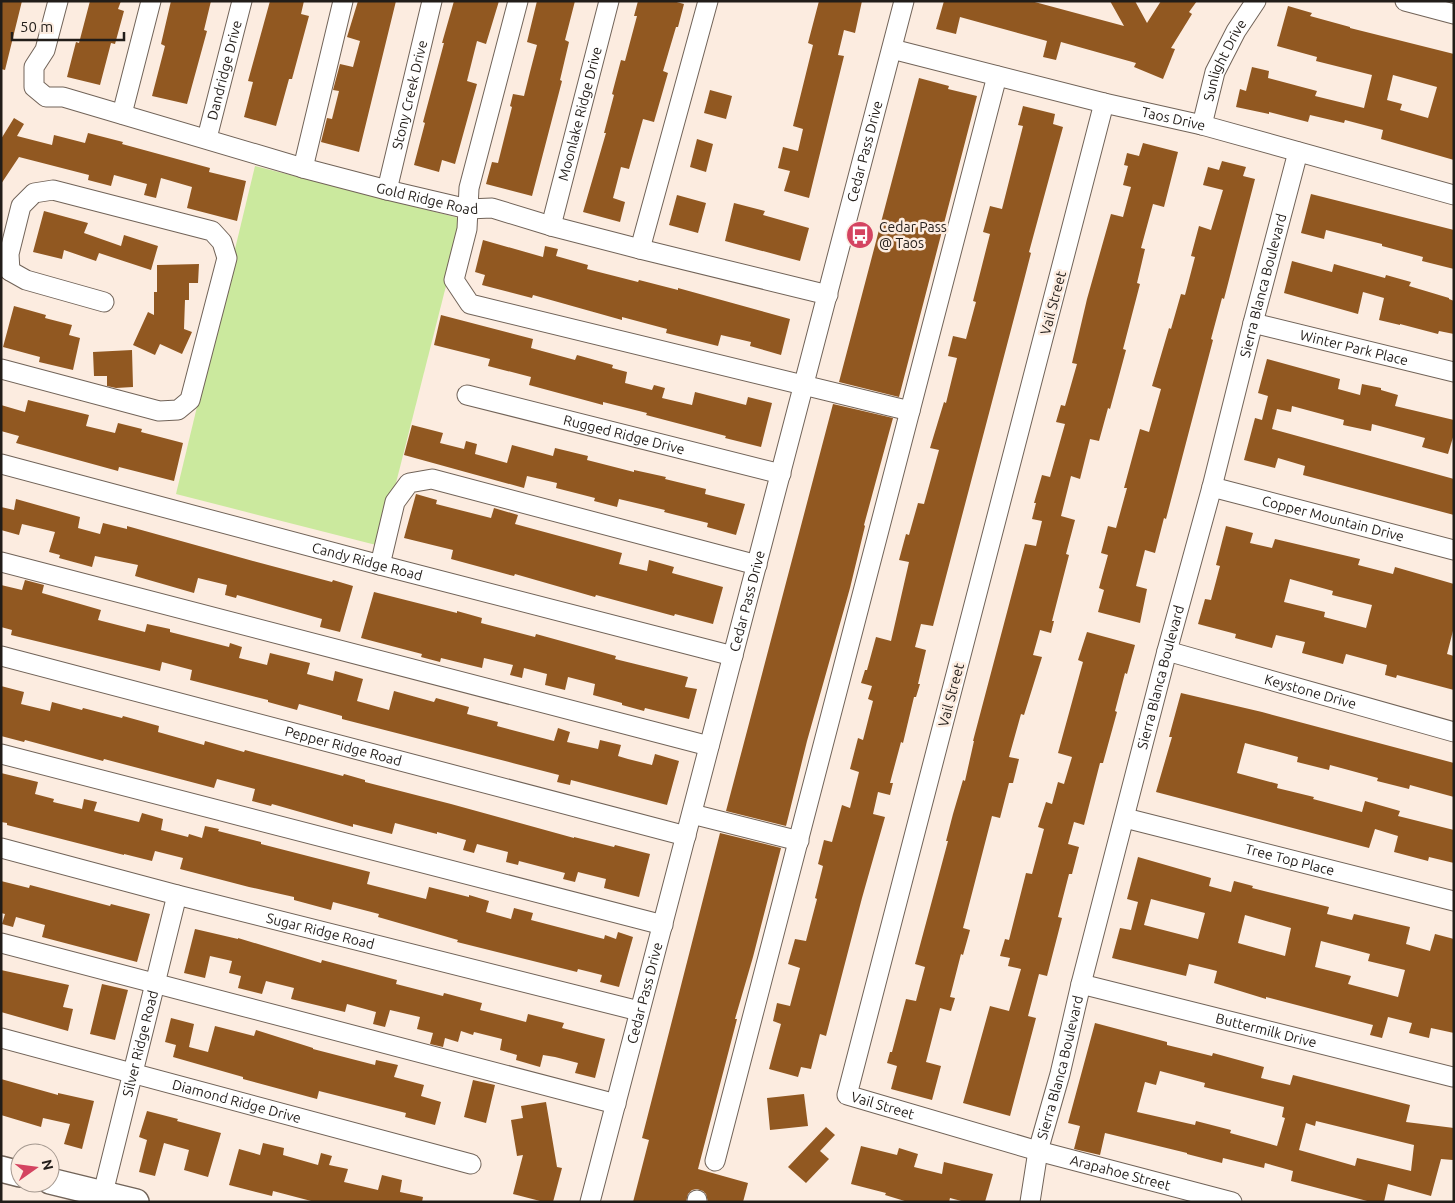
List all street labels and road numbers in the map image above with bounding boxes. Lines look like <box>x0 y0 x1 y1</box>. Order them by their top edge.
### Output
street label: Sunlight Drive <box>1200 16 1250 103</box>
street label: Dandridge Drive <box>204 19 245 122</box>
street label: Stony Creek Drive <box>389 38 430 151</box>
street label: Moonlake Ridge Drive <box>555 45 605 182</box>
street label: Cedar Pass Drive <box>844 99 886 204</box>
street label: Taos Drive <box>1140 104 1207 134</box>
street label: Gold Ridge Road <box>375 180 479 217</box>
street label: Sierra Blanca Boulevard <box>1237 212 1289 359</box>
street label: Vail Street <box>1037 269 1069 337</box>
street label: Winter Park Place <box>1298 327 1410 369</box>
street label: Rugged Ridge Drive <box>562 412 686 457</box>
street label: Copper Mountain Drive <box>1260 492 1406 545</box>
street label: Candy Ridge Road <box>310 539 424 584</box>
street label: Cedar Pass Drive <box>726 549 768 654</box>
street label: Sierra Blanca Boulevard <box>1134 603 1187 751</box>
street label: Vail Street <box>935 661 967 729</box>
street label: Keystone Drive <box>1263 671 1358 712</box>
street label: Pepper Ridge Road <box>283 723 404 769</box>
street label: Tree Top Place <box>1244 841 1336 879</box>
street label: Sugar Ridge Road <box>265 910 376 952</box>
street label: Cedar Pass Drive <box>624 941 666 1045</box>
street label: Silver Ridge Road <box>119 989 161 1098</box>
street label: Sierra Blanca Boulevard <box>1034 994 1086 1141</box>
street label: Buttermilk Drive <box>1214 1010 1318 1051</box>
street label: Diamond Ridge Drive <box>171 1076 303 1126</box>
street label: Vail Street <box>849 1089 917 1122</box>
street label: Arapahoe Street <box>1068 1152 1173 1194</box>

